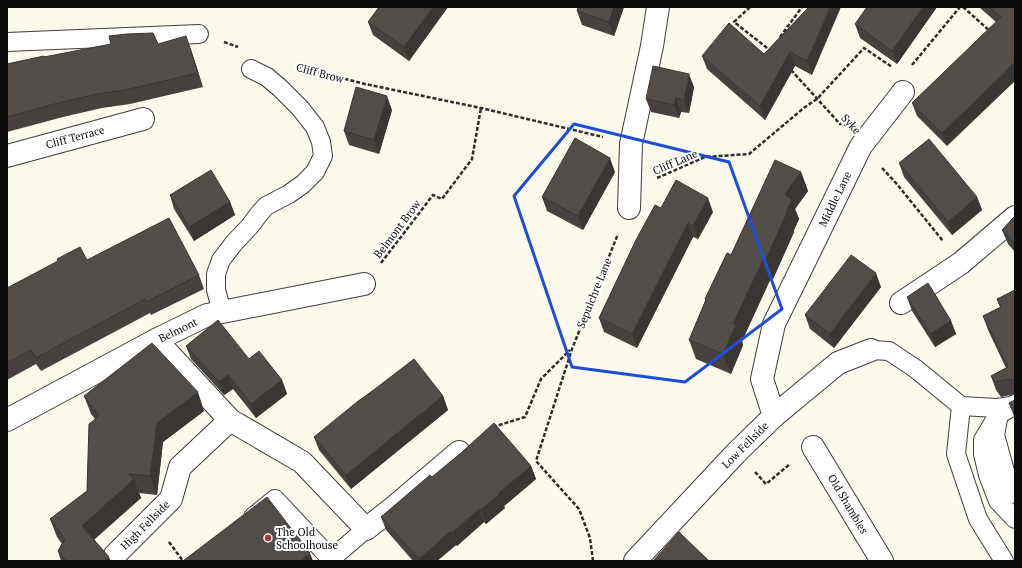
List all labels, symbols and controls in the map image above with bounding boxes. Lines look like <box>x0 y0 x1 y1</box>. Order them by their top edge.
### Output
street label: Cliff Brow <box>295 60 346 86</box>
street label: Syke <box>838 111 864 137</box>
street label: Cliff Terrace <box>44 122 106 152</box>
street label: Cliff Lane <box>650 146 700 178</box>
street label: Middle Lane <box>816 168 855 229</box>
street label: Belmont Brow <box>371 196 424 261</box>
street label: Sepulchre Lane <box>573 255 615 330</box>
street label: Belmont <box>156 315 200 345</box>
street label: Low Fellside <box>719 418 772 471</box>
street label: Old Shambles <box>825 472 871 537</box>
street label: High Fellside <box>117 497 173 553</box>
place label: The Old Schoolhouse <box>276 525 339 552</box>
marker: The Old Schoolhouse <box>263 533 273 543</box>

